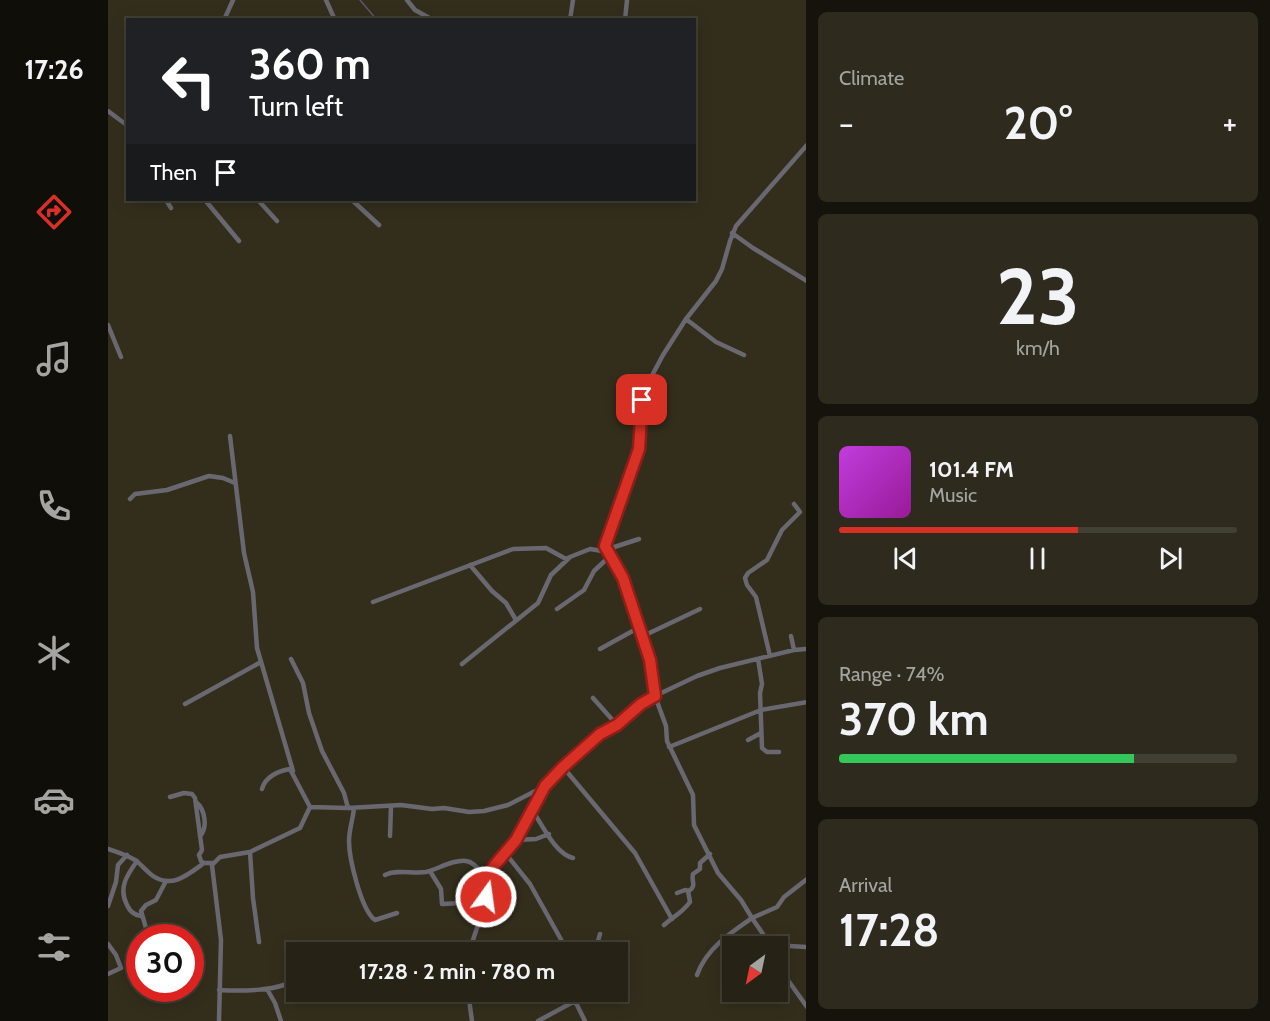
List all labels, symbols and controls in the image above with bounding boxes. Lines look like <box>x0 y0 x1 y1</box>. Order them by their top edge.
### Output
text: 360 m <box>249 38 371 90</box>
icon: left <box>150 42 228 120</box>
text: 17:26 <box>24 53 84 86</box>
text: Climate <box>839 66 904 90</box>
text: Turn left <box>249 90 343 123</box>
text: 20° <box>1004 96 1072 150</box>
text: − <box>839 103 854 143</box>
text: + <box>1222 103 1237 143</box>
icon: arrive <box>209 156 242 189</box>
text: Then <box>150 159 197 186</box>
icon: directions <box>33 191 75 233</box>
text: 23 <box>996 249 1080 344</box>
text: km/h <box>1016 336 1060 360</box>
icon: music <box>33 338 75 380</box>
pin <box>616 374 667 425</box>
icon: arrive <box>625 383 658 416</box>
text: 101.4 FM <box>929 456 1014 483</box>
text: Music <box>929 483 977 507</box>
icon: phone <box>33 485 75 527</box>
icon: previous <box>889 542 922 575</box>
icon: pause <box>1021 542 1054 575</box>
icon: next <box>1154 542 1187 575</box>
icon: climate <box>33 632 75 674</box>
text: Range · 74% <box>839 662 945 686</box>
text: 370 km <box>839 692 989 746</box>
icon: car <box>33 779 75 821</box>
position arrow <box>454 865 518 929</box>
text: Arrival <box>839 873 892 897</box>
text: 17:28 <box>839 903 940 957</box>
speed limit sign: 30 <box>126 924 204 1002</box>
icon: filters <box>33 926 75 968</box>
north arrow <box>722 936 788 1002</box>
map controls <box>722 936 788 1002</box>
text: 17:28 · 2 min · 780 m <box>359 958 555 985</box>

